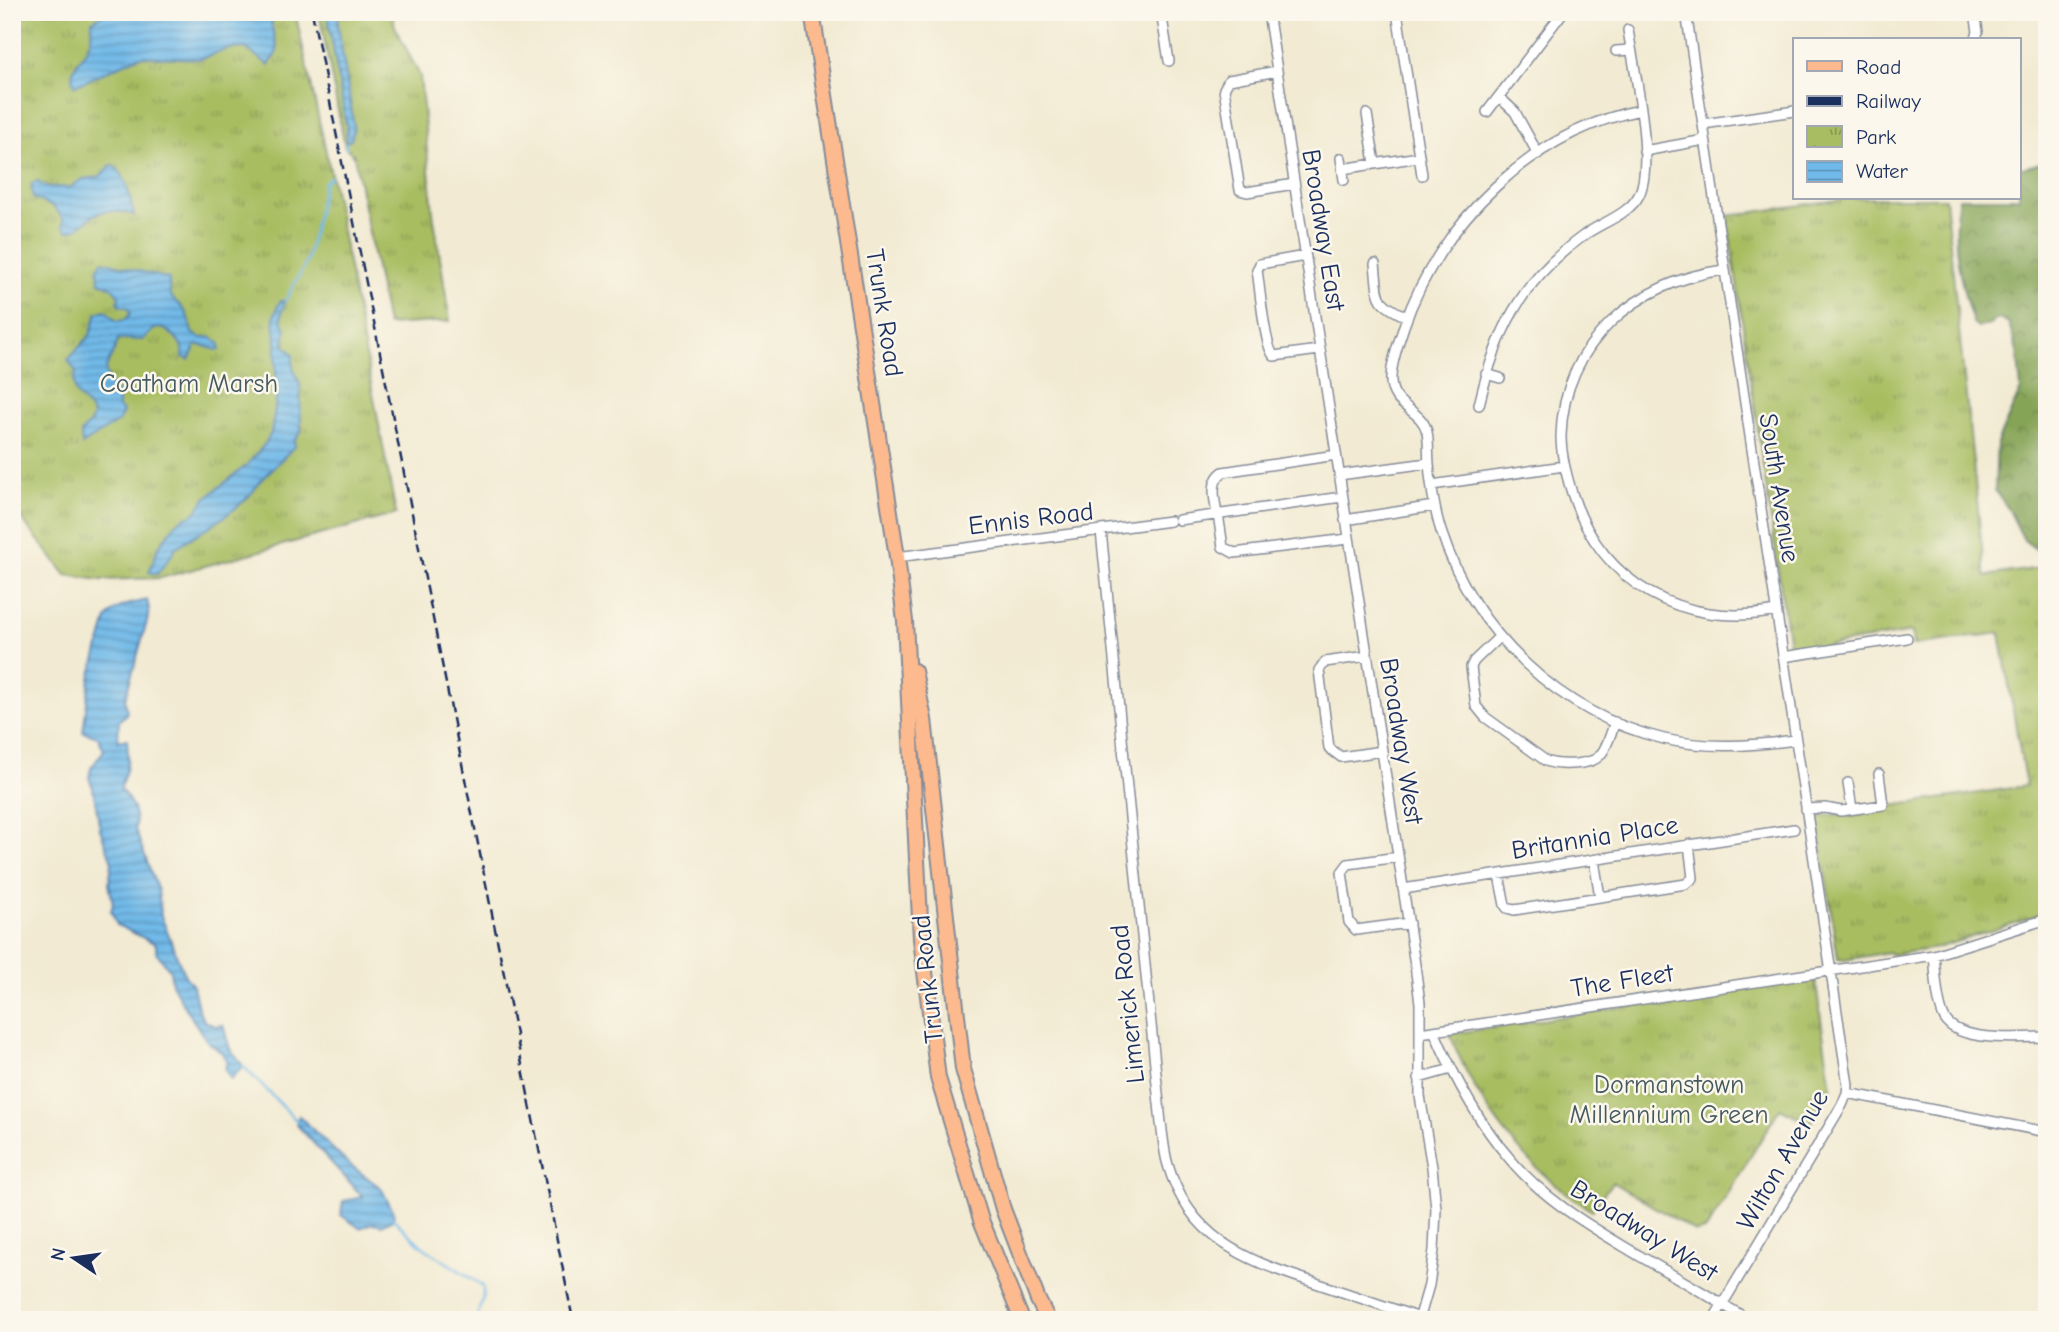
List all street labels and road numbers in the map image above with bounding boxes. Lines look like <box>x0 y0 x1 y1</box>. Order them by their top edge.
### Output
street label: Broadway East <box>1295 147 1351 314</box>
street label: Trunk Road <box>859 247 909 379</box>
street label: South Avenue <box>1752 411 1806 565</box>
street label: Ennis Road <box>967 496 1095 542</box>
street label: Broadway West <box>1373 656 1429 828</box>
street label: Britannia Place <box>1509 810 1681 866</box>
street label: Trunk Road <box>906 913 950 1045</box>
street label: Limerick Road <box>1105 923 1151 1085</box>
street label: The Fleet <box>1569 958 1677 1004</box>
street label: Wilton Avenue <box>1731 1085 1835 1235</box>
street label: Broadway West <box>1565 1174 1724 1289</box>

